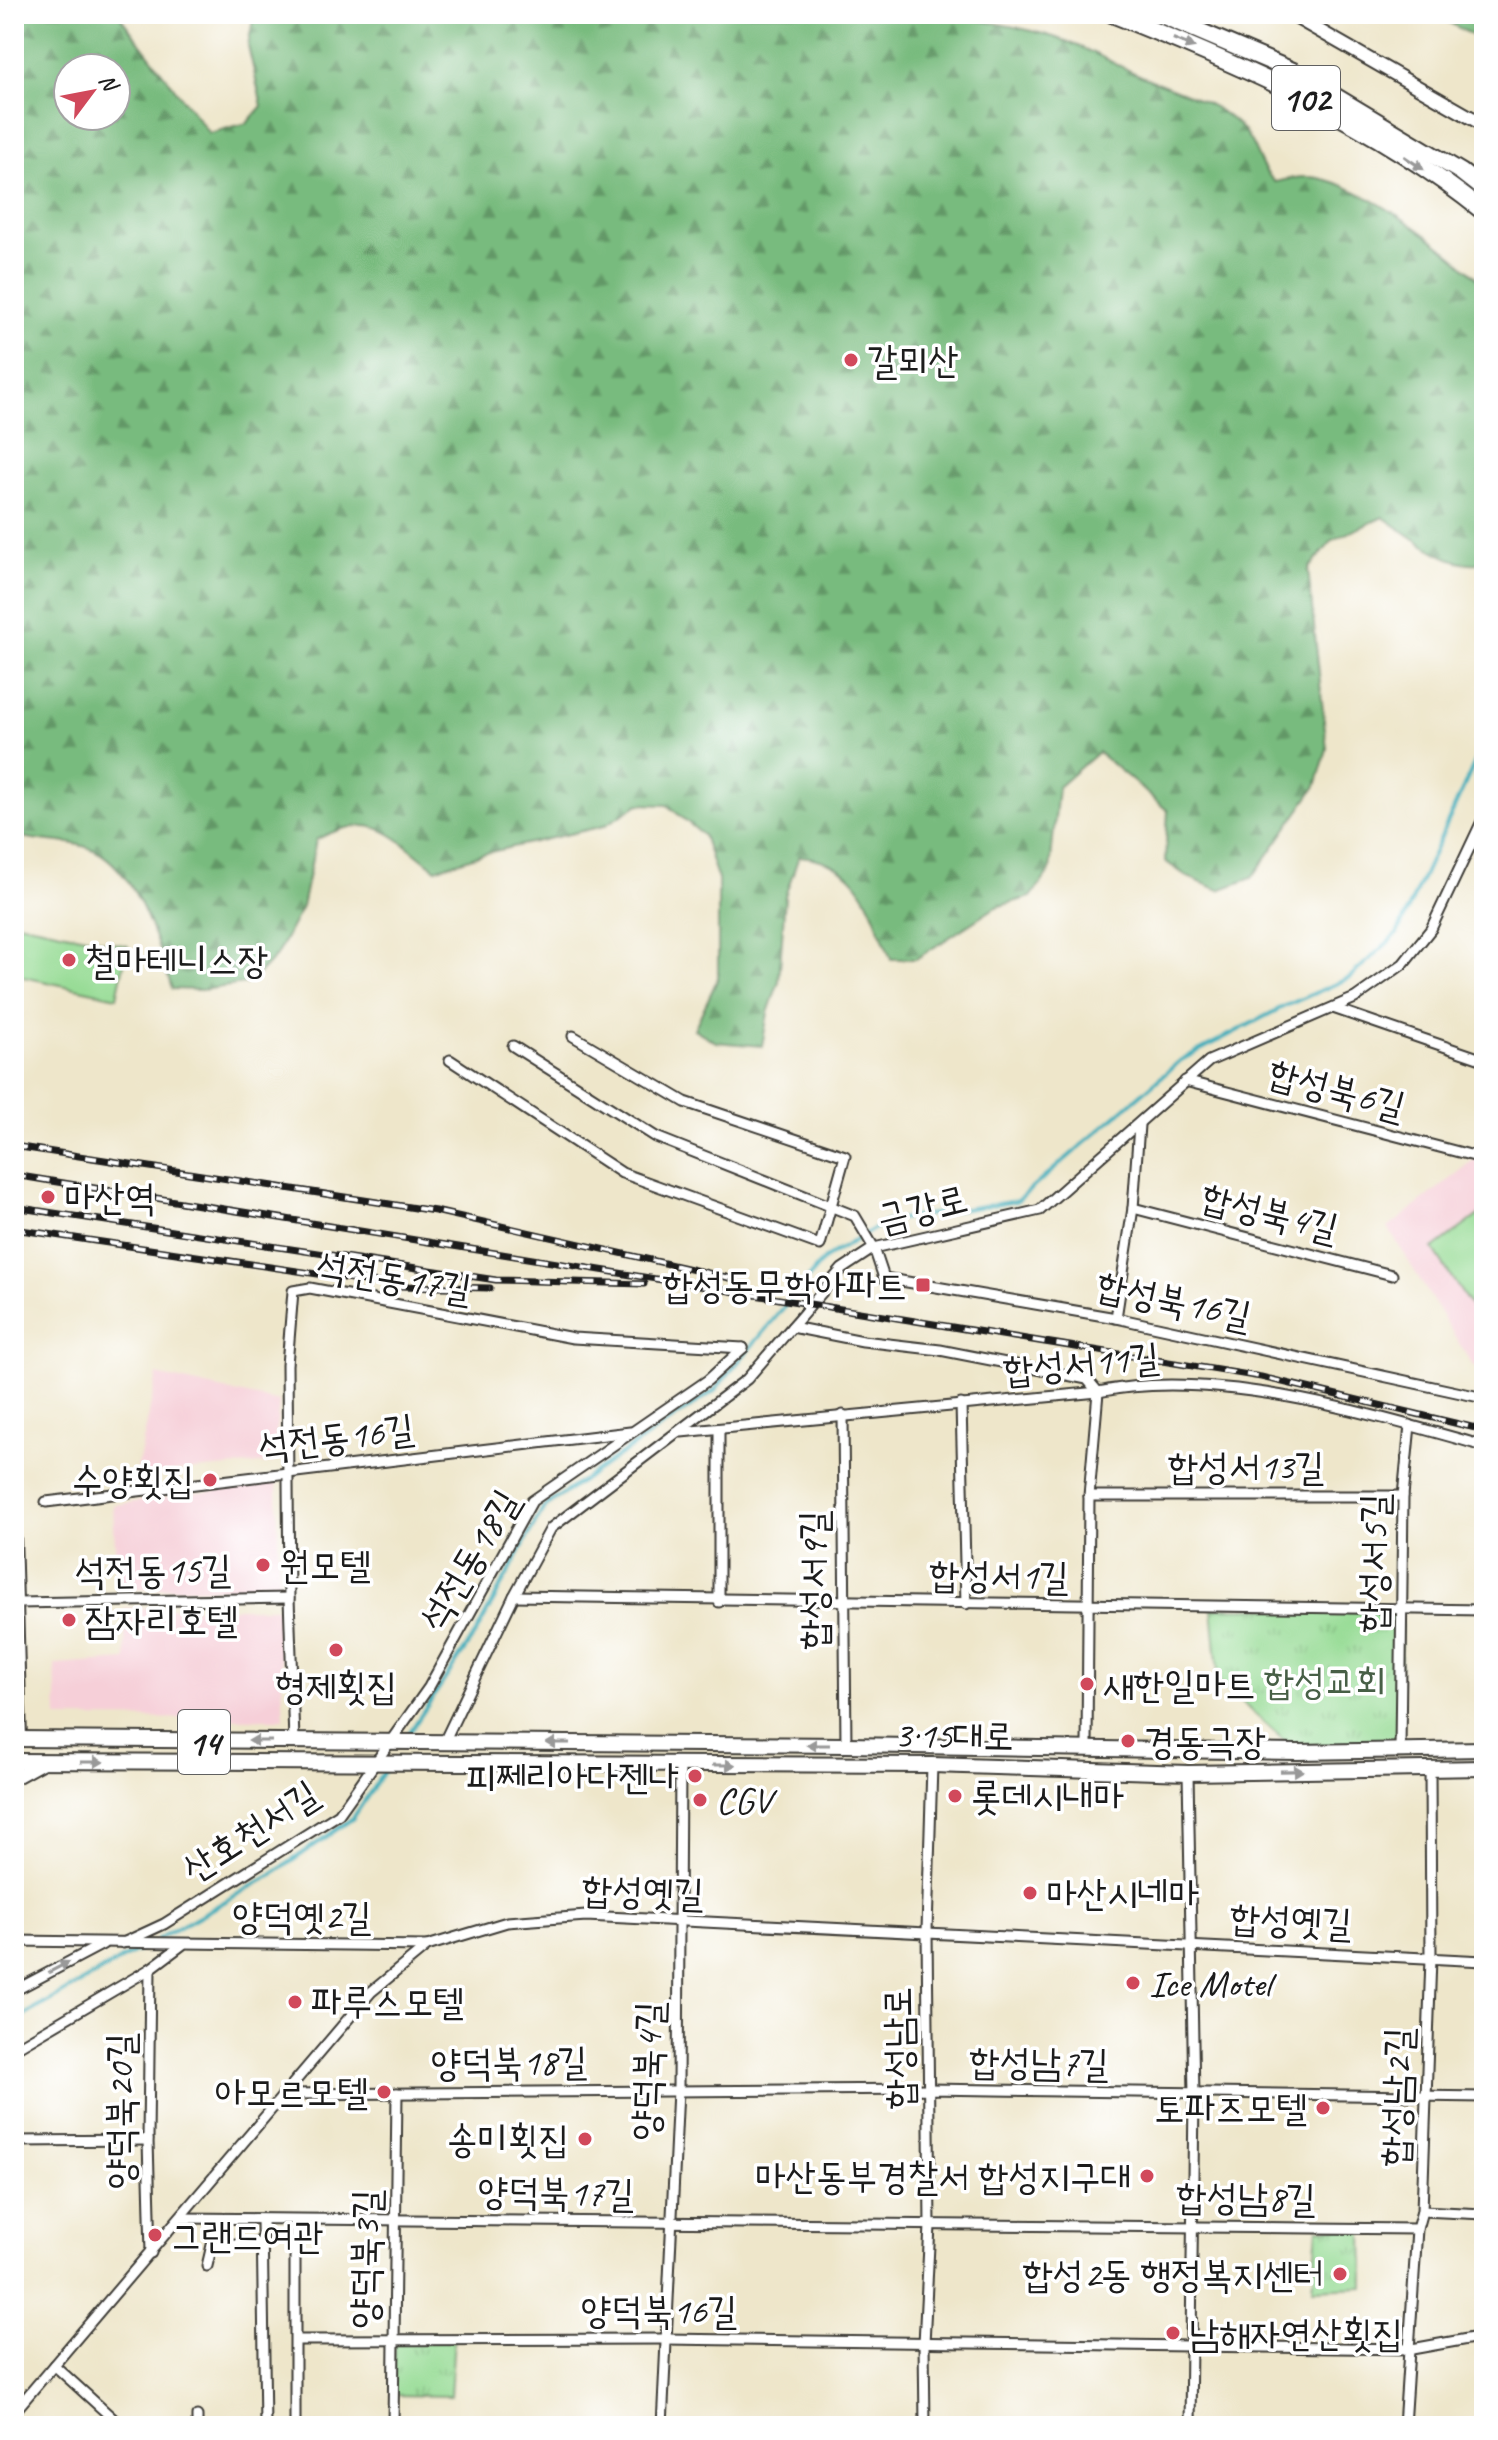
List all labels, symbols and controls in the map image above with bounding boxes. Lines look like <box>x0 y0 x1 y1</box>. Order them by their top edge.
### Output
one-way arrow <box>1172 37 1196 50</box>
north arrow <box>52 52 132 132</box>
road number: 102 <box>1272 66 1340 130</box>
text: N <box>93 69 125 98</box>
one-way arrow <box>1404 155 1425 170</box>
place label: 갈뫼산 <box>867 337 959 384</box>
marker: 갈뫼산 <box>842 351 860 369</box>
place label: 철마테니스장 <box>85 937 268 984</box>
marker: 철마테니스장 <box>60 951 78 969</box>
street label: 합성북6길 <box>1263 1049 1410 1130</box>
street label: 합성북4길 <box>1197 1173 1343 1252</box>
place label: 마산역 <box>64 1174 156 1221</box>
street label: 금강로 <box>872 1175 972 1242</box>
marker: 마산역 <box>39 1188 57 1206</box>
street label: 석전동17길 <box>313 1242 475 1313</box>
street label: 합성북16길 <box>1092 1261 1255 1340</box>
place label: 합성동무학아파트 <box>662 1262 907 1309</box>
marker: 합성동무학아파트 <box>914 1276 932 1294</box>
street label: 합성서11길 <box>1001 1333 1161 1394</box>
street label: 석전동16길 <box>256 1405 417 1470</box>
street label: 합성서13길 <box>1168 1443 1324 1490</box>
place label: 수양횟집 <box>72 1457 194 1504</box>
marker: 수양횟집 <box>201 1471 219 1489</box>
street label: 석전동18길 <box>409 1481 530 1639</box>
street label: 합성서5길 <box>1349 1493 1398 1633</box>
street label: 합성서9길 <box>790 1510 837 1650</box>
place label: 원모텔 <box>279 1542 371 1589</box>
street label: 석전동15길 <box>74 1546 232 1595</box>
street label: 합성서1길 <box>929 1551 1069 1600</box>
marker: 원모텔 <box>254 1556 272 1574</box>
place label: 잠자리호텔 <box>85 1597 238 1644</box>
marker: 잠자리호텔 <box>60 1611 78 1629</box>
marker: 형제횟집 <box>327 1641 345 1659</box>
park label: 합성교회 <box>1264 1658 1386 1705</box>
place label: 새한일마트 <box>1103 1661 1256 1708</box>
place label: 형제횟집 <box>275 1663 397 1710</box>
marker: 새한일마트 <box>1078 1675 1096 1693</box>
road number: 14 <box>178 1710 230 1774</box>
street label: 3·15대로 <box>894 1711 1014 1760</box>
place label: 경동극장 <box>1144 1718 1266 1765</box>
marker: 경동극장 <box>1119 1732 1137 1750</box>
one-way arrow <box>247 1735 272 1747</box>
one-way arrow <box>545 1737 570 1749</box>
one-way arrow <box>805 1739 830 1751</box>
place label: 피쩨리아다젠나 <box>465 1753 679 1800</box>
one-way arrow <box>80 1756 105 1768</box>
one-way arrow <box>712 1759 737 1771</box>
one-way arrow <box>1280 1764 1305 1777</box>
marker: 피쩨리아다젠나 <box>686 1767 704 1785</box>
street label: 산호천서길 <box>173 1770 327 1893</box>
place label: 롯데시내마 <box>971 1773 1124 1820</box>
place label: CGV <box>716 1777 778 1824</box>
marker: 롯데시내마 <box>946 1787 964 1805</box>
marker: CGV <box>691 1791 709 1809</box>
street label: 합성옛길 <box>581 1866 705 1917</box>
place label: 마산시네마 <box>1046 1870 1199 1917</box>
marker: 마산시네마 <box>1021 1884 1039 1902</box>
street label: 양덕옛2길 <box>232 1893 372 1940</box>
street label: 합성옛길 <box>1229 1894 1353 1947</box>
place label: Ice Motel <box>1149 1960 1278 2007</box>
one-way arrow <box>48 1961 70 1975</box>
marker: Ice Motel <box>1124 1974 1142 1992</box>
place label: 파루스모텔 <box>311 1979 464 2026</box>
street label: 합성남로 <box>874 1986 923 2110</box>
marker: 파루스모텔 <box>286 1993 304 2011</box>
street label: 양덕북4길 <box>622 2001 673 2142</box>
street label: 합성남2길 <box>1371 2027 1422 2168</box>
street label: 양덕북20길 <box>97 2033 144 2189</box>
street label: 양덕북18길 <box>430 2038 588 2087</box>
street label: 합성남7길 <box>969 2038 1109 2087</box>
place label: 아모르모텔 <box>215 2069 368 2116</box>
marker: 아모르모텔 <box>375 2083 393 2101</box>
place label: 토파즈모텔 <box>1154 2085 1307 2132</box>
marker: 토파즈모텔 <box>1314 2099 1332 2117</box>
place label: 송미횟집 <box>447 2116 569 2163</box>
marker: 송미횟집 <box>576 2130 594 2148</box>
place label: 마산동부경찰서 합성지구대 <box>755 2153 1131 2200</box>
marker: 마산동부경찰서 합성지구대 <box>1138 2167 1156 2185</box>
street label: 양덕북17길 <box>477 2168 635 2217</box>
street label: 합성남8길 <box>1176 2173 1316 2222</box>
street label: 양덕북3길 <box>341 2189 390 2329</box>
place label: 그랜드여관 <box>171 2212 324 2259</box>
marker: 그랜드여관 <box>146 2226 164 2244</box>
place label: 합성2동 행정복지센터 <box>1023 2251 1324 2298</box>
marker: 합성2동 행정복지센터 <box>1331 2265 1349 2283</box>
street label: 양덕북16길 <box>581 2287 737 2334</box>
place label: 남해자연산횟집 <box>1189 2310 1403 2357</box>
marker: 남해자연산횟집 <box>1164 2324 1182 2342</box>

